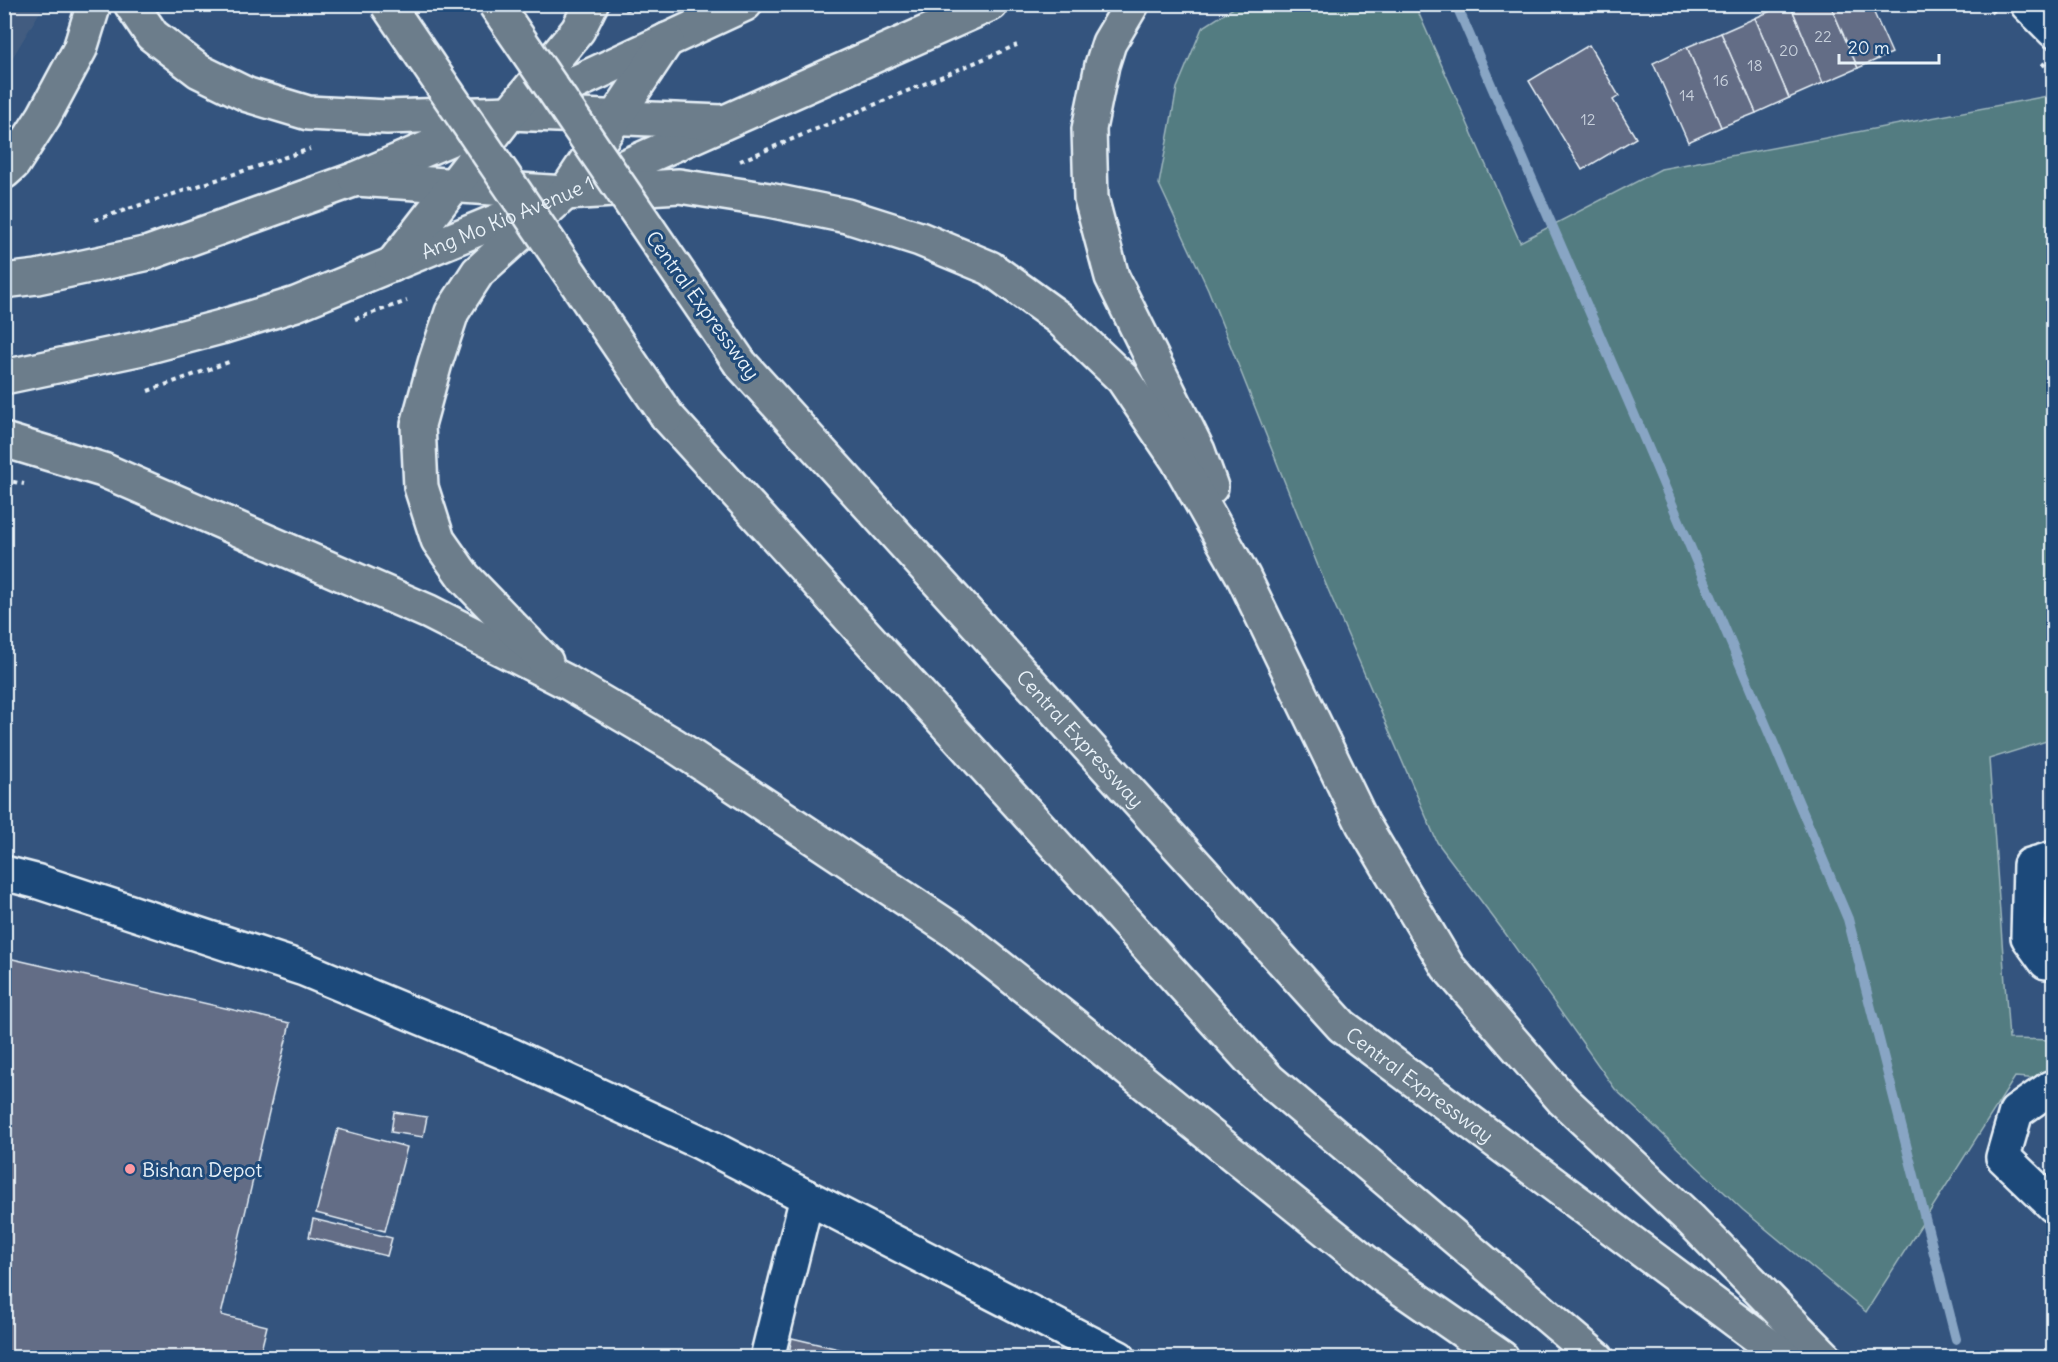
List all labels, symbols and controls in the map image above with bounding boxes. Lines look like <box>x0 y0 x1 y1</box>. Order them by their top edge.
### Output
house number: 22 <box>1814 26 1832 46</box>
scale bar <box>1839 27 1940 65</box>
text: 20 m <box>1848 36 1890 59</box>
house number: 20 <box>1779 40 1799 60</box>
house number: 18 <box>1747 55 1763 75</box>
house number: 16 <box>1713 70 1729 90</box>
house number: 14 <box>1679 85 1695 105</box>
house number: 12 <box>1580 109 1596 129</box>
street label: Ang Mo Kio Avenue 1 <box>417 169 598 264</box>
street label: Central Expressway <box>641 226 765 384</box>
street label: Central Expressway <box>1012 664 1150 813</box>
street label: Central Expressway <box>1341 1021 1499 1148</box>
place label: Bishan Depot <box>142 1157 262 1182</box>
marker: Bishan Depot <box>123 1162 137 1176</box>

